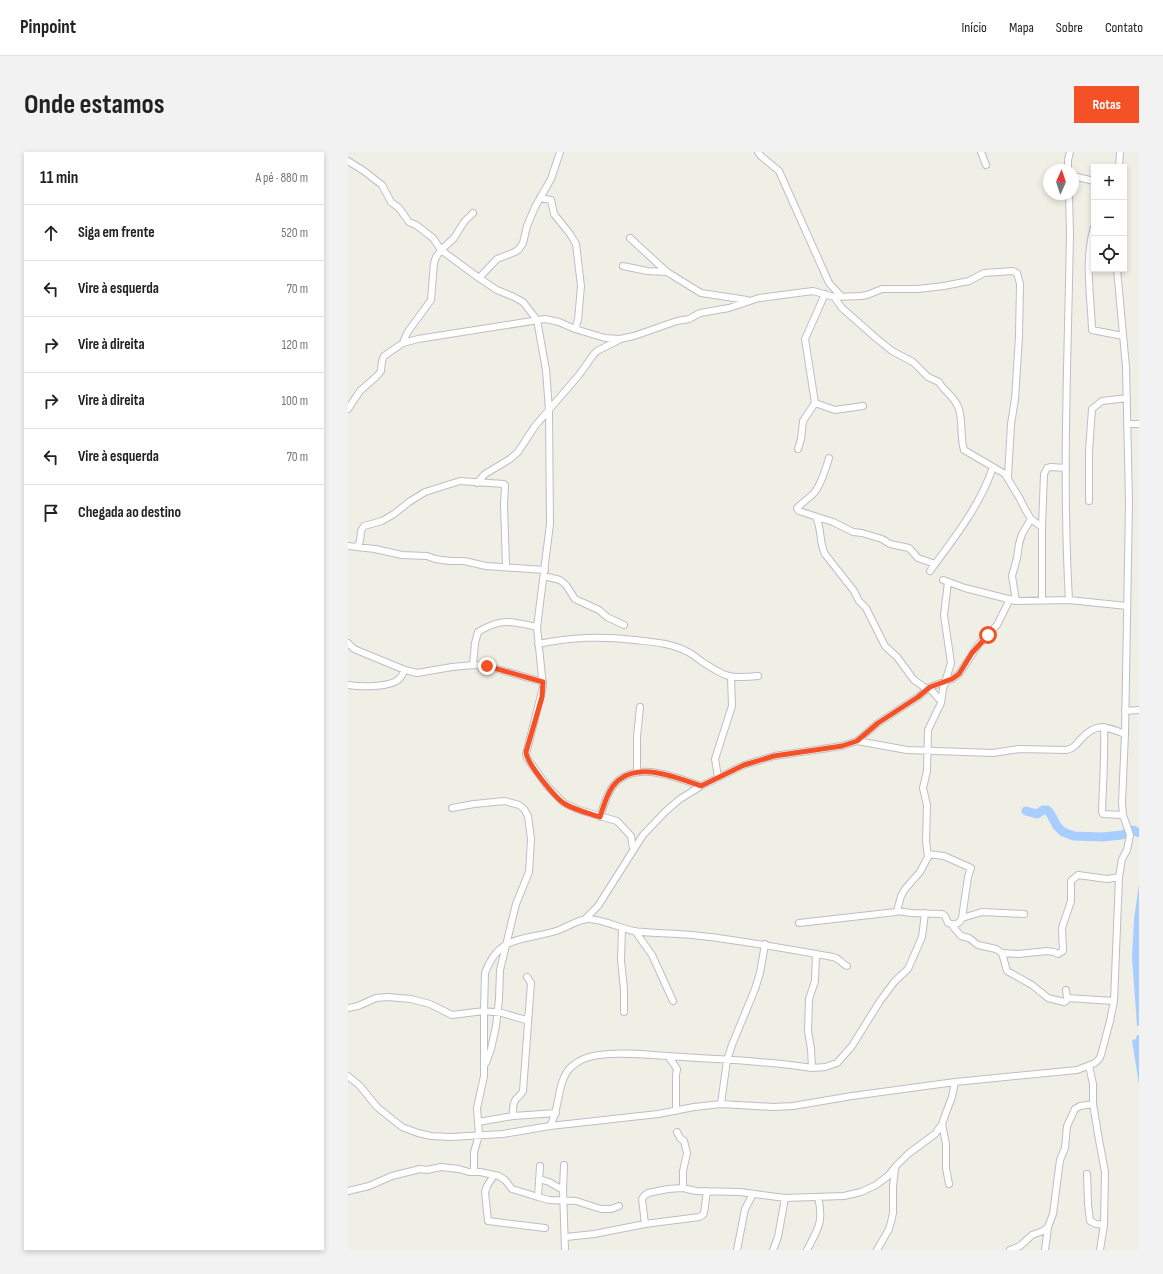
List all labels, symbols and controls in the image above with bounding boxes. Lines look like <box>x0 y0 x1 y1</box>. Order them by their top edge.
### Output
text: Pinpoint <box>20 16 76 39</box>
text: Início <box>961 19 987 36</box>
text: Mapa <box>1009 19 1034 36</box>
text: Sobre <box>1056 19 1083 36</box>
text: Contato <box>1105 19 1143 36</box>
button: Rotas <box>1074 86 1139 123</box>
text: Onde estamos <box>24 88 164 121</box>
north arrow <box>1043 164 1079 200</box>
map controls <box>1091 164 1127 272</box>
button: + <box>1091 164 1127 200</box>
text: 11 min <box>40 168 78 188</box>
text: A pé · 880 m <box>255 170 308 186</box>
button: − <box>1091 200 1127 236</box>
icon: ahead <box>40 222 62 244</box>
text: Siga em frente <box>78 223 155 242</box>
text: 520 m <box>281 225 308 241</box>
button: locate <box>1091 236 1127 272</box>
icon: left <box>40 278 62 300</box>
text: Vire à esquerda <box>78 279 159 298</box>
text: 70 m <box>287 281 308 297</box>
icon: right <box>40 334 62 356</box>
text: Vire à direita <box>78 335 145 354</box>
text: 120 m <box>282 337 308 353</box>
icon: right <box>40 390 62 412</box>
text: Vire à direita <box>78 391 145 410</box>
text: 100 m <box>281 393 308 409</box>
icon: left <box>40 446 62 468</box>
text: Vire à esquerda <box>78 447 159 466</box>
text: 70 m <box>287 449 308 465</box>
icon: arrive <box>40 502 62 524</box>
text: Chegada ao destino <box>78 503 181 522</box>
route start <box>979 626 997 644</box>
route end <box>478 657 496 675</box>

